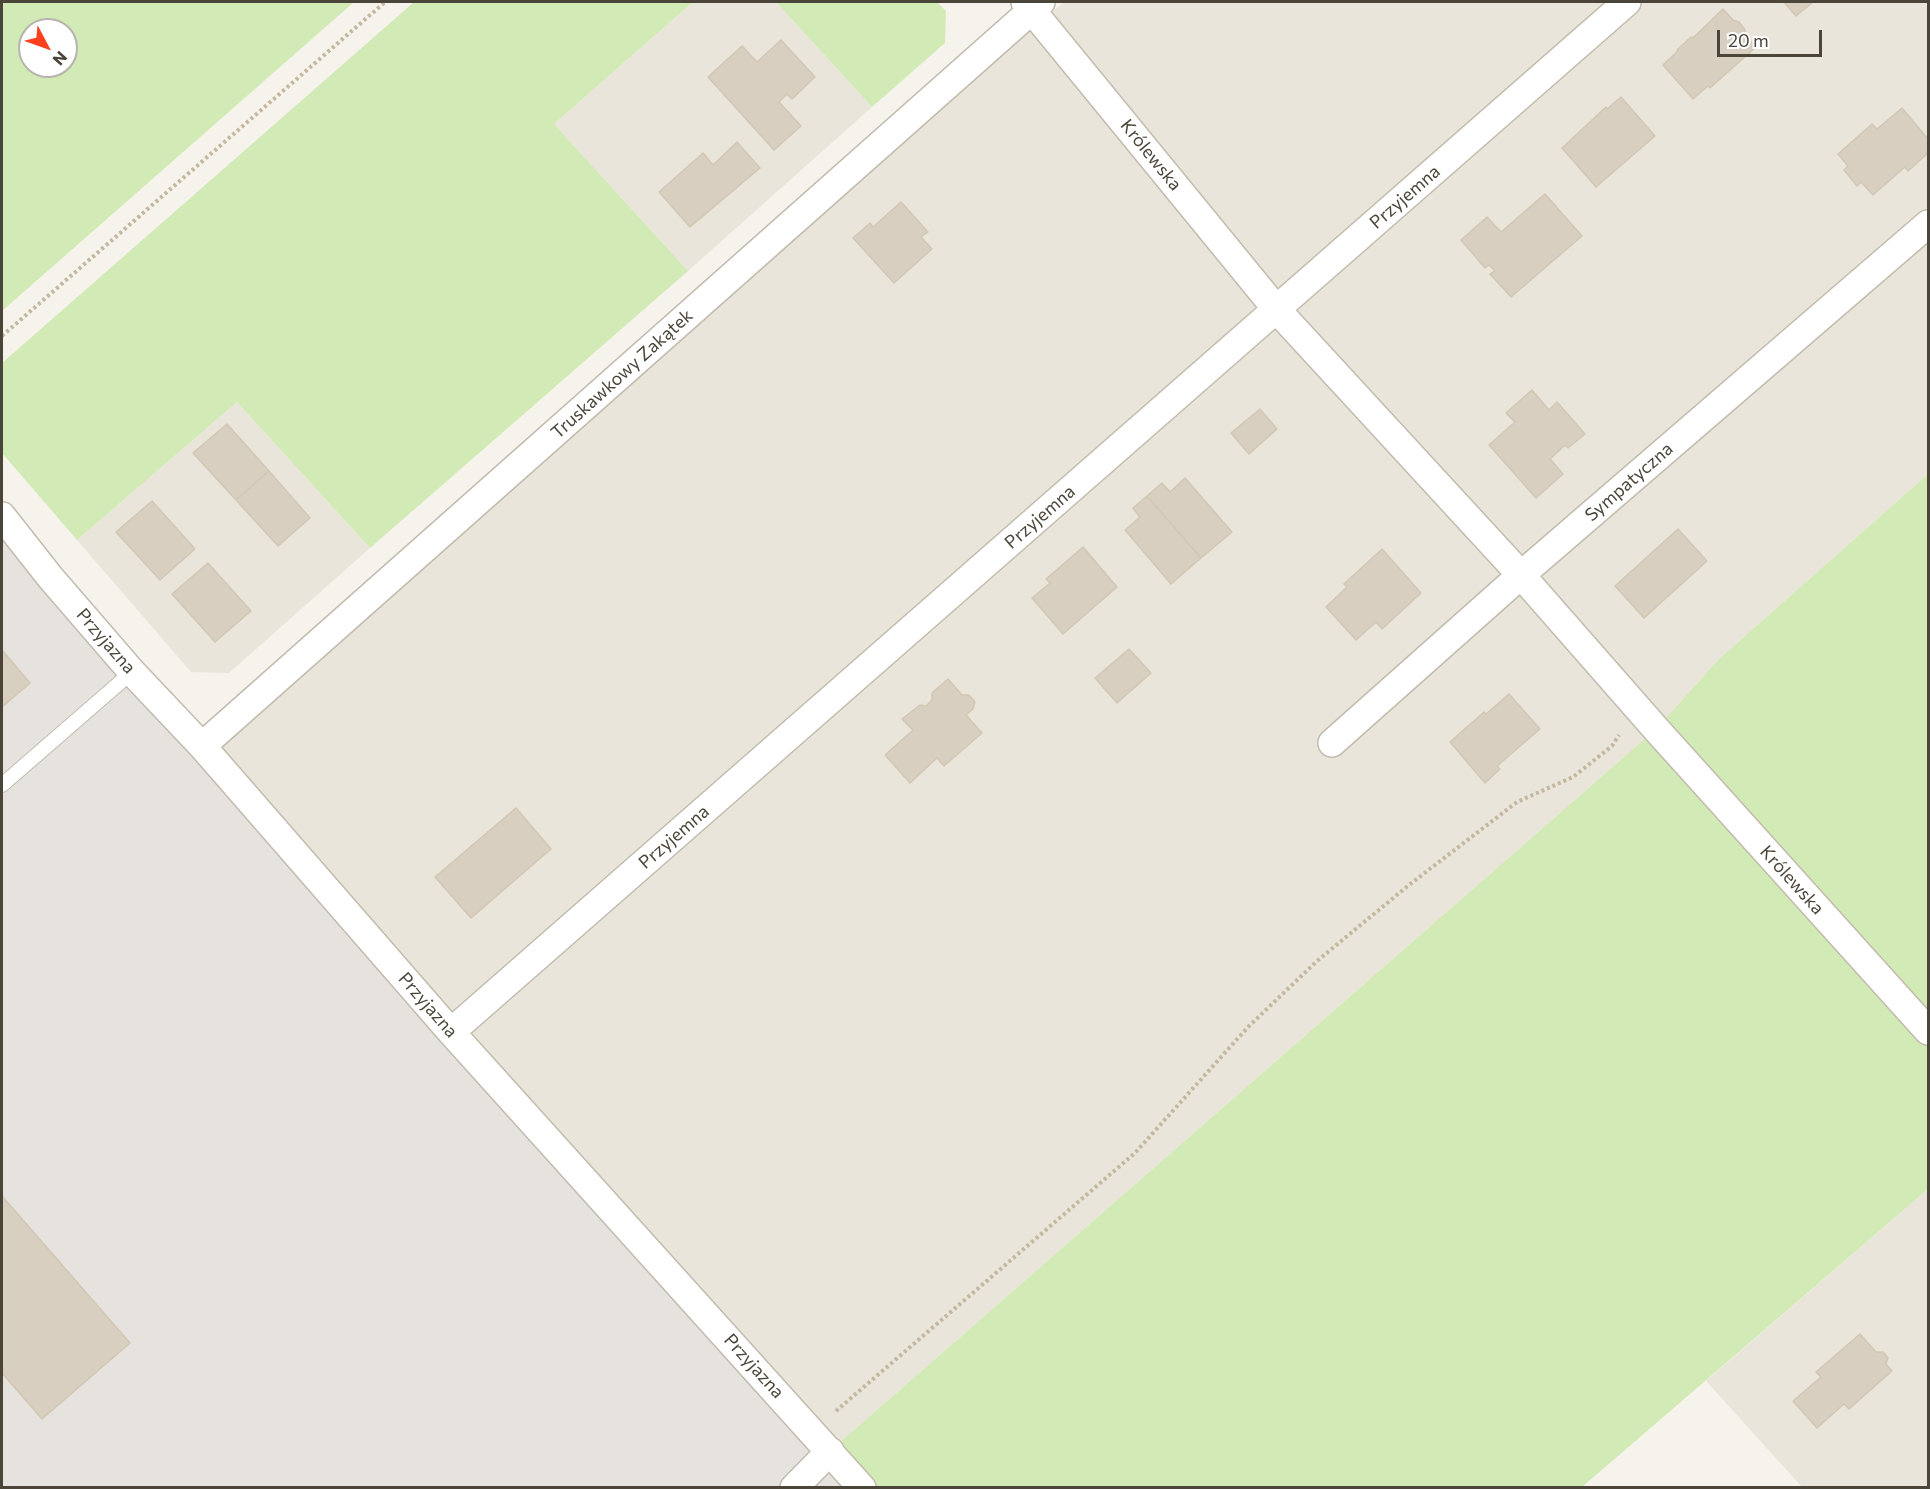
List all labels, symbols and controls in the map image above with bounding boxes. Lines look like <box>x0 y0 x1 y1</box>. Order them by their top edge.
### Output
north arrow <box>18 18 78 78</box>
scale bar <box>1720 18 1825 56</box>
text: 20 m <box>1728 29 1769 51</box>
text: N <box>49 48 72 70</box>
street label: Królewska <box>1116 115 1186 195</box>
street label: Przyjemna <box>1365 161 1445 233</box>
street label: Truskawkowy Zakątek <box>547 305 697 443</box>
street label: Sympatyczna <box>1581 438 1677 526</box>
street label: Przyjemna <box>1000 481 1080 553</box>
street label: Przyjazna <box>72 604 140 678</box>
street label: Przyjemna <box>634 801 714 873</box>
street label: Królewska <box>1755 841 1829 919</box>
street label: Przyjazna <box>394 968 462 1042</box>
street label: Przyjazna <box>719 1329 789 1403</box>

